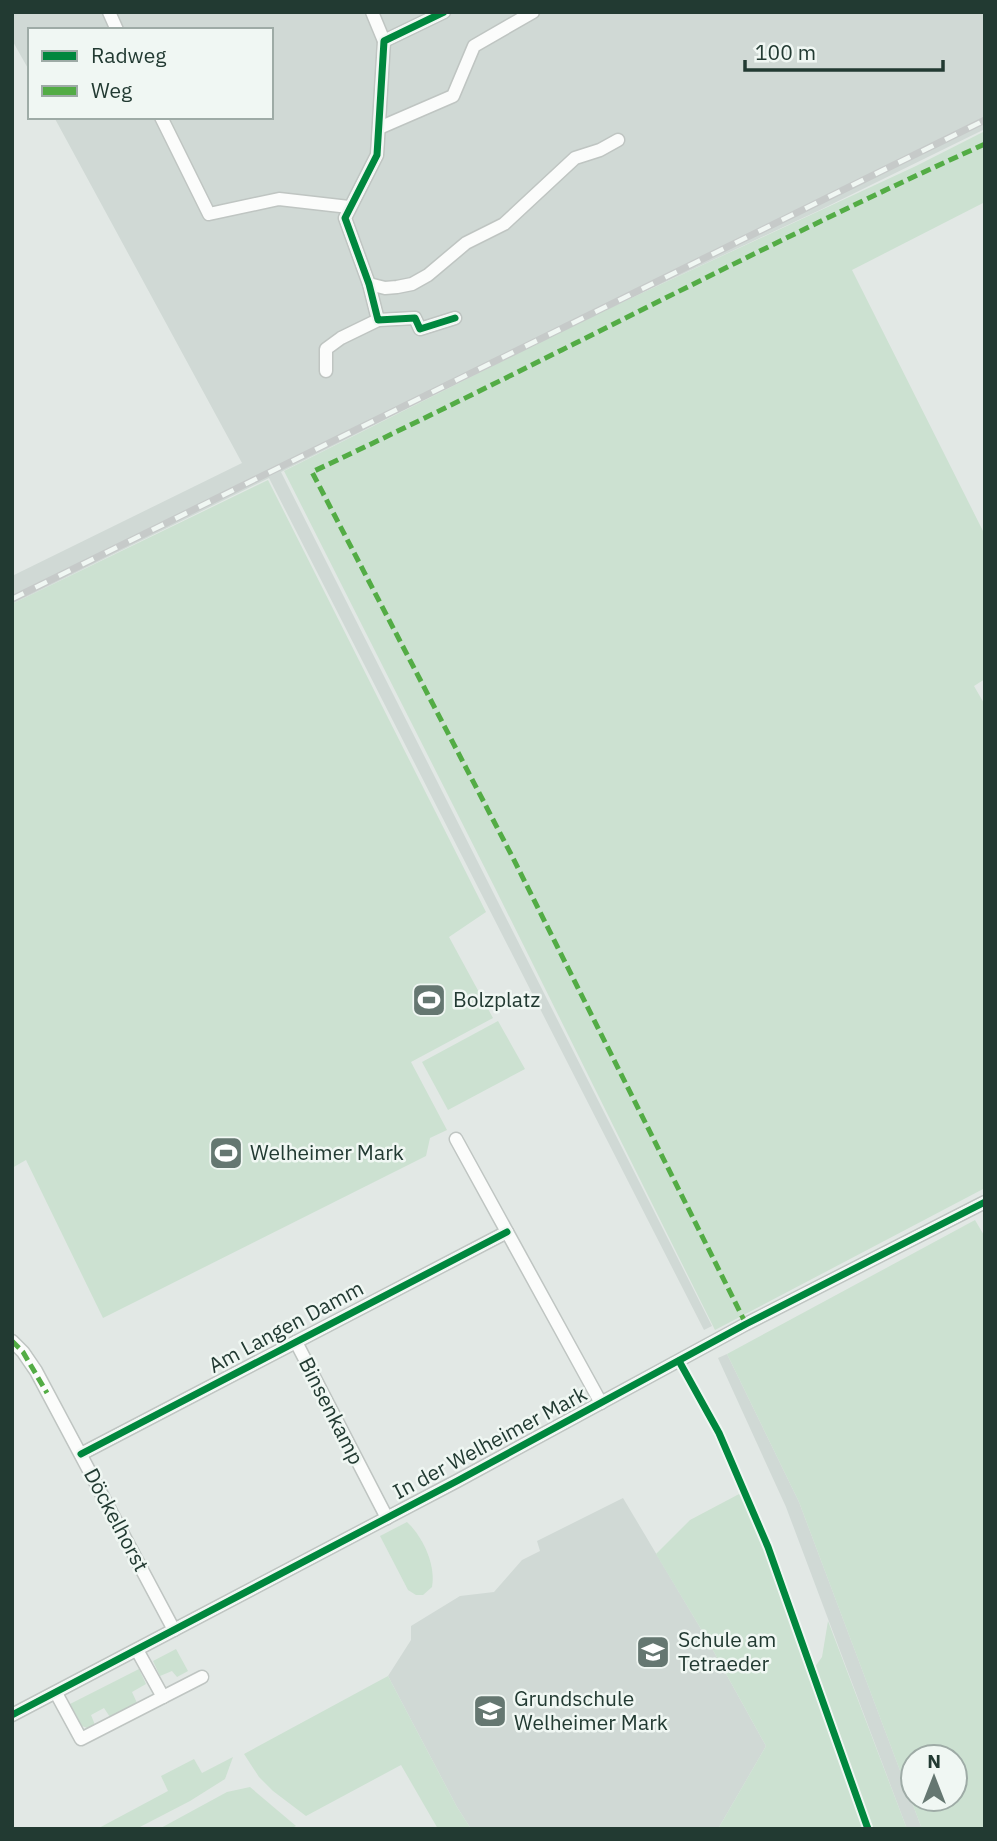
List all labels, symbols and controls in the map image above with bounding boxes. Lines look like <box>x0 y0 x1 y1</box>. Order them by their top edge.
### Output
legend <box>28 28 273 119</box>
scale bar <box>745 28 943 72</box>
text: 100 m <box>755 38 816 66</box>
text: Radweg <box>91 41 166 69</box>
text: Weg <box>91 76 132 104</box>
sports icon: Bolzplatz <box>410 981 448 1019</box>
place label: Bolzplatz <box>453 985 540 1013</box>
sports icon: Welheimer Mark <box>207 1134 245 1172</box>
place label: Welheimer Mark <box>250 1138 404 1166</box>
street label: Am Langen Damm <box>203 1273 368 1379</box>
street label: Binsenkamp <box>293 1352 371 1469</box>
street label: In der Welheimer Mark <box>388 1379 591 1505</box>
street label: Döckelhorst <box>78 1463 156 1576</box>
place label: Schule am Tetraeder <box>678 1625 776 1677</box>
school or university icon: Schule am Tetraeder <box>634 1633 672 1671</box>
place label: Grundschule Welheimer Mark <box>514 1684 668 1736</box>
school or university icon: Grundschule Welheimer Mark <box>471 1692 509 1730</box>
north arrow <box>899 1743 969 1813</box>
text: N <box>927 1749 941 1773</box>

